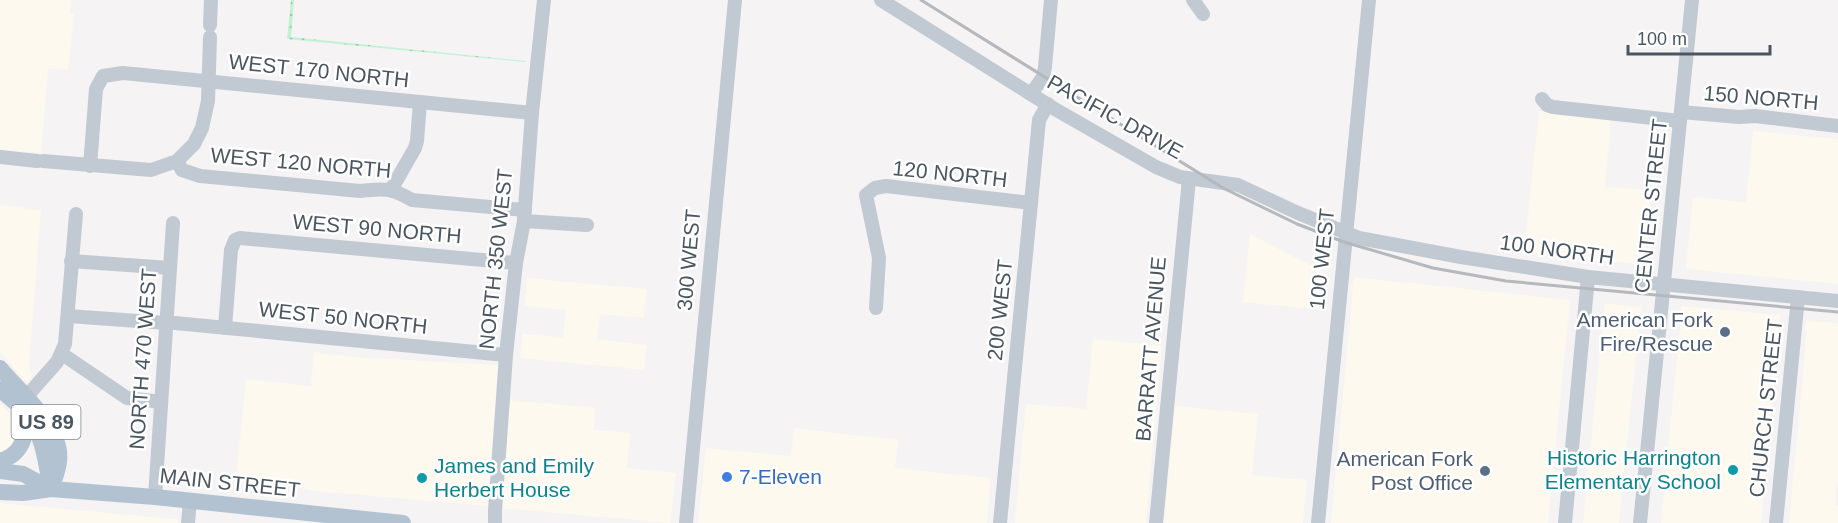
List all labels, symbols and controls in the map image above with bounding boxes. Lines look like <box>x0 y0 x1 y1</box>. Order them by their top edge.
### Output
scale bar <box>1628 18 1770 56</box>
text: 100 m <box>1637 29 1687 49</box>
street label: WEST 170 NORTH <box>228 50 410 91</box>
street label: PACIFIC DRIVE <box>1044 70 1187 163</box>
street label: 150 NORTH <box>1703 81 1819 114</box>
street label: CENTER STREET <box>1630 118 1671 294</box>
street label: WEST 120 NORTH <box>210 143 392 182</box>
street label: 120 NORTH <box>892 156 1009 191</box>
street label: NORTH 350 WEST <box>475 167 516 350</box>
street label: 100 WEST <box>1305 207 1338 311</box>
street label: 300 WEST <box>673 208 704 312</box>
street label: WEST 90 NORTH <box>292 210 463 247</box>
street label: 100 NORTH <box>1498 230 1616 269</box>
street label: BARRATT AVENUE <box>1131 256 1170 442</box>
street label: 200 WEST <box>983 258 1016 362</box>
street label: NORTH 470 WEST <box>125 267 160 450</box>
street label: WEST 50 NORTH <box>258 297 429 338</box>
place label: American Fork Fire/Rescue <box>1576 308 1713 355</box>
street label: CHURCH STREET <box>1745 317 1786 498</box>
marker: American Fork Fire/Rescue <box>1718 325 1732 339</box>
road number: US 89 <box>12 405 80 439</box>
place label: Historic Harrington Elementary School <box>1545 446 1721 493</box>
place label: American Fork Post Office <box>1336 447 1473 494</box>
place label: James and Emily Herbert House <box>434 454 594 501</box>
marker: Historic Harrington Elementary School <box>1726 463 1740 477</box>
street label: MAIN STREET <box>159 464 302 501</box>
marker: American Fork Post Office <box>1478 464 1492 478</box>
place label: 7-Eleven <box>739 465 822 488</box>
marker: 7-Eleven <box>720 470 734 484</box>
marker: James and Emily Herbert House <box>415 471 429 485</box>

